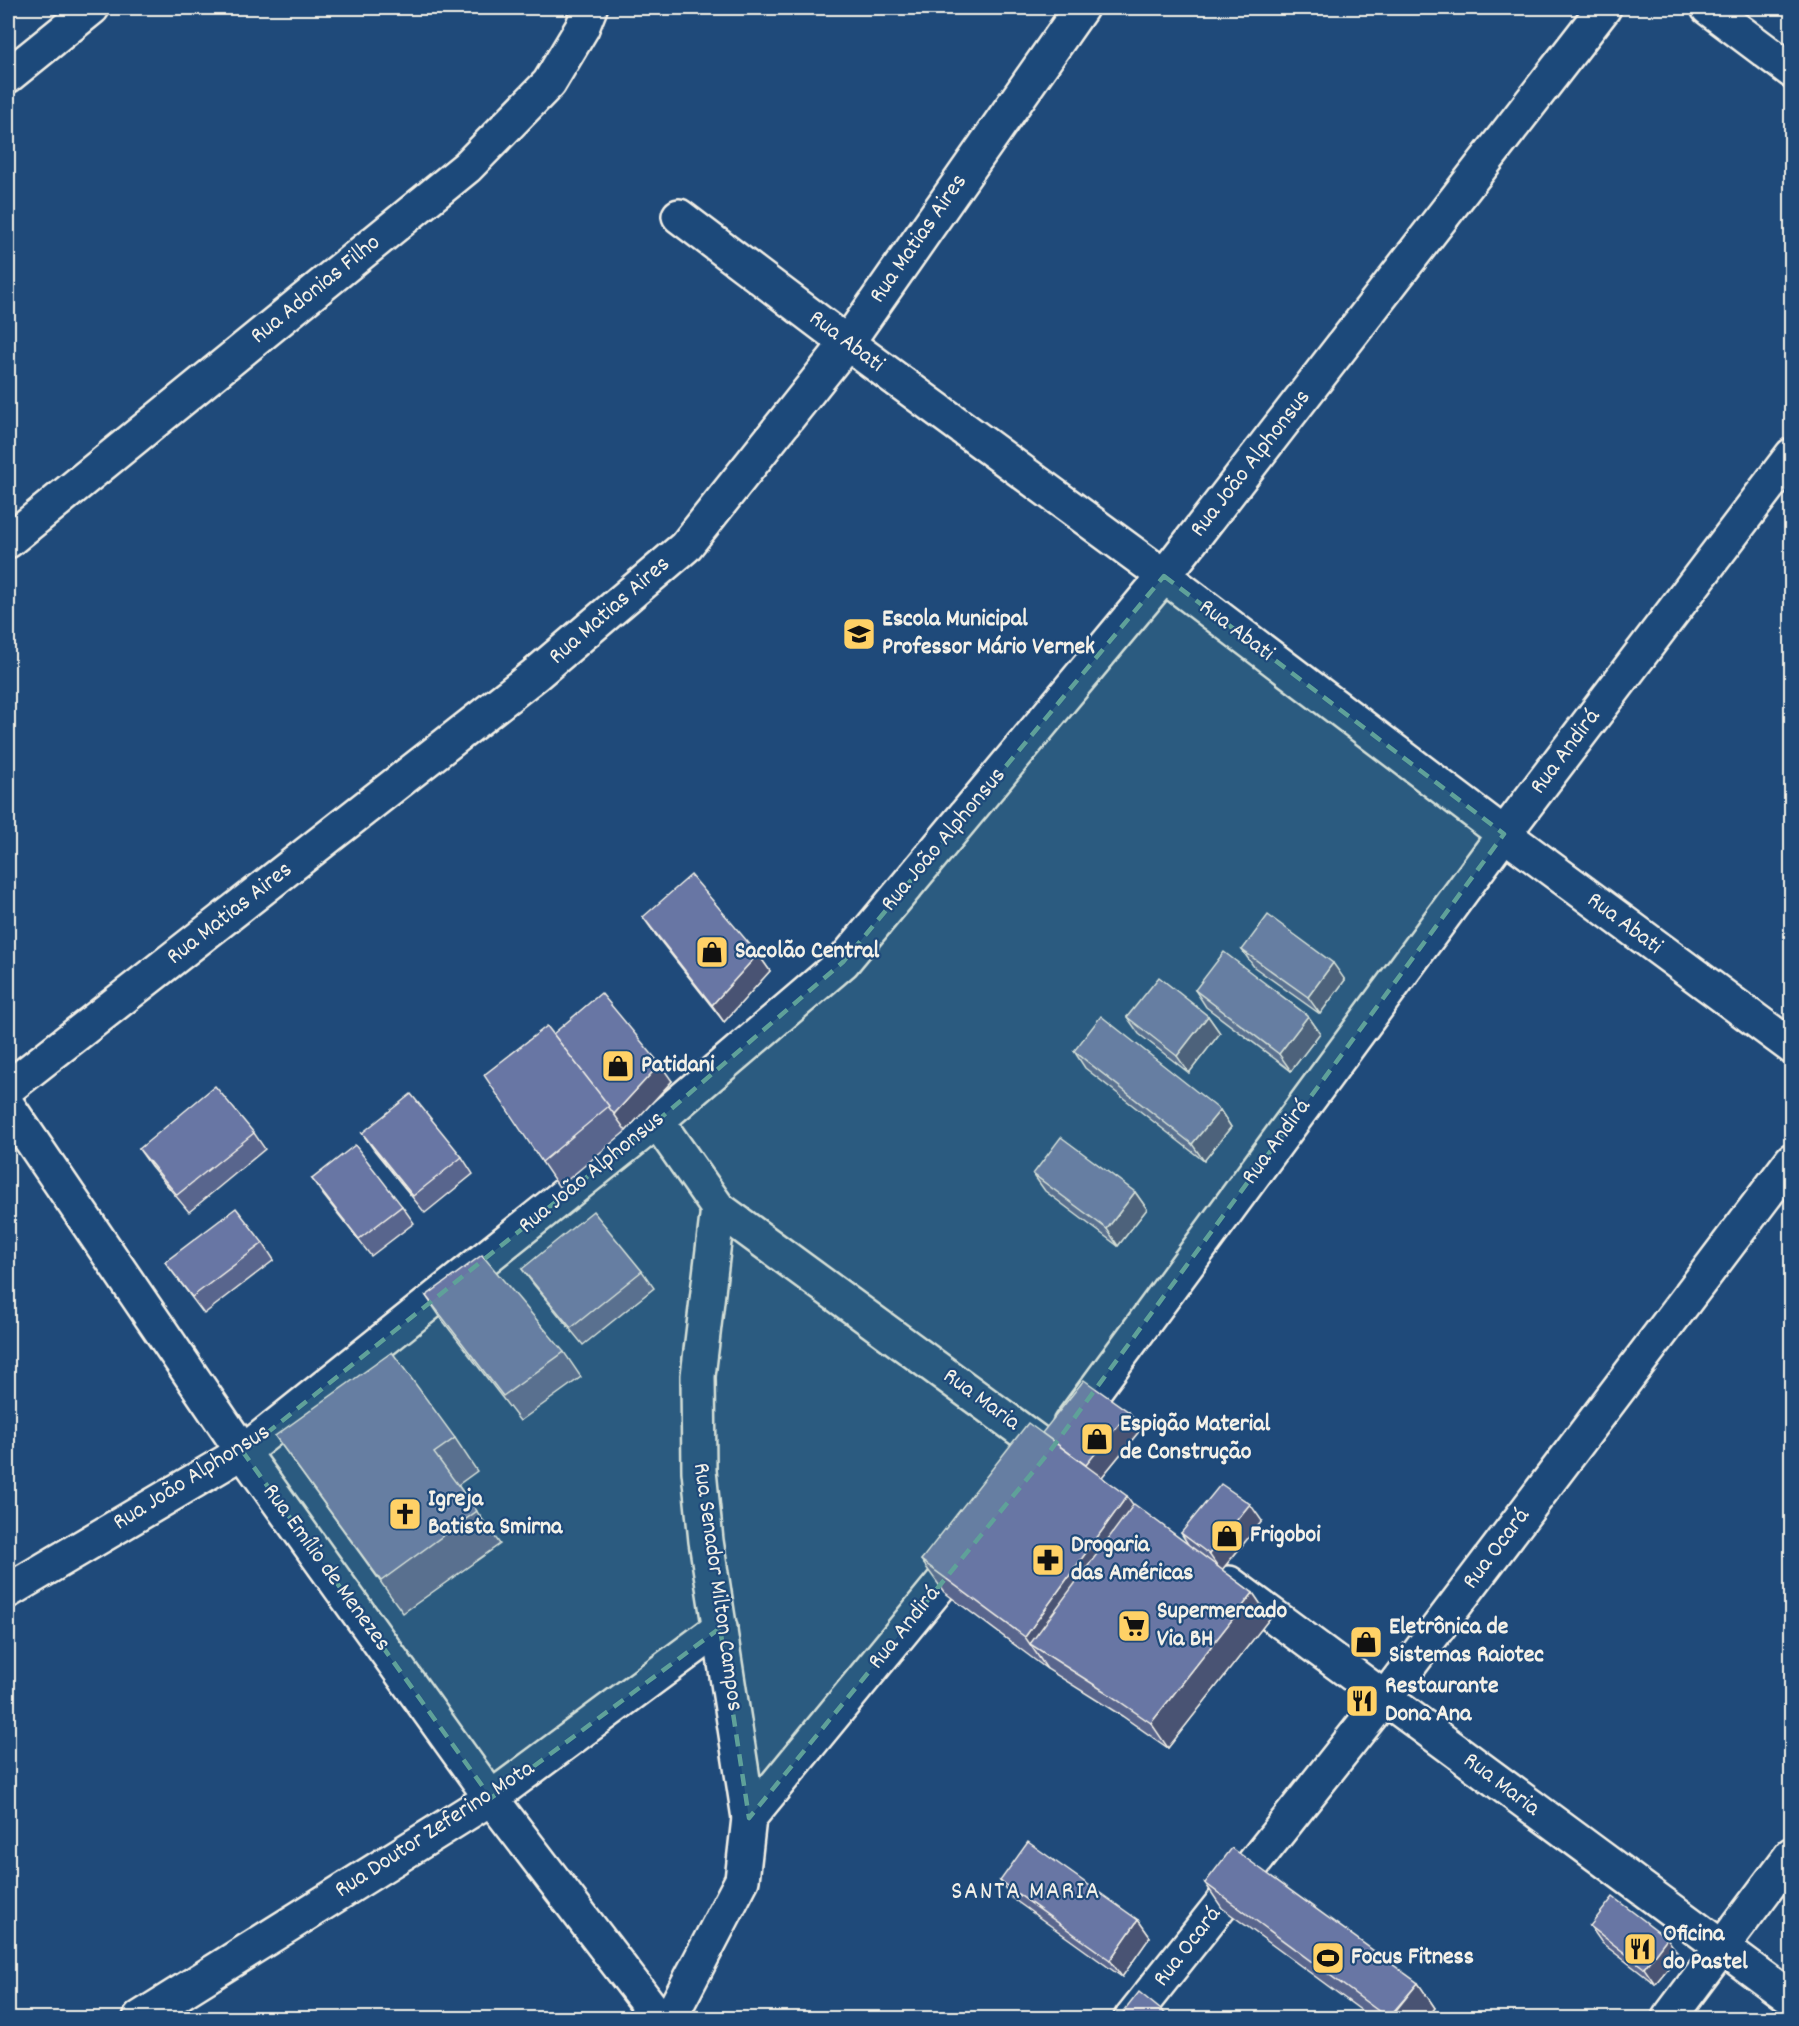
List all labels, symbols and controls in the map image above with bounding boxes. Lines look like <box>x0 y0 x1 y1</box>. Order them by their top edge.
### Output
street label: Rua Matias Aires <box>862 167 976 311</box>
street label: Rua Adonias Filho <box>244 227 388 353</box>
street label: Rua Abati <box>801 302 891 382</box>
street label: Rua João Alphonsus <box>1182 383 1320 545</box>
street label: Rua Matias Aires <box>542 549 678 673</box>
street label: Rua Abati <box>1191 591 1281 671</box>
place label: Escola Municipal Professor Mário Vernek <box>882 603 1095 665</box>
school or university icon: Escola Municipal Professor Mário Vernek <box>841 616 877 652</box>
street label: Rua Andirá <box>1522 702 1610 802</box>
street label: Rua João Alphonsus <box>873 760 1015 920</box>
street label: Rua Matias Aires <box>160 854 300 974</box>
street label: Rua Abati <box>1579 884 1669 964</box>
shop icon: Sacolão Central <box>694 934 730 970</box>
place label: Sacolão Central <box>735 935 880 969</box>
shop icon: Patidani <box>600 1048 636 1084</box>
place label: Patidani <box>641 1049 715 1083</box>
street label: Rua Andirá <box>1234 1092 1320 1192</box>
street label: Rua João Alphonsus <box>512 1103 672 1243</box>
street label: Rua Maria <box>935 1360 1027 1440</box>
place label: Espigão Material de Construção <box>1120 1408 1270 1470</box>
street label: Rua João Alphonsus <box>107 1416 277 1540</box>
shop icon: Espigão Material de Construção <box>1079 1421 1115 1457</box>
street label: Rua Senador Milton Campos <box>683 1461 751 1713</box>
street label: Rua Emílio de Menezes <box>253 1477 399 1659</box>
place label: Igreja Batista Smirna <box>428 1483 563 1545</box>
church icon: Igreja Batista Smirna <box>387 1496 423 1532</box>
street label: Rua Ocará <box>1455 1501 1539 1597</box>
shop icon: Frigoboi <box>1209 1518 1245 1554</box>
place label: Frigoboi <box>1250 1519 1321 1553</box>
place label: Drogaria das Américas <box>1071 1529 1193 1591</box>
pharmacy icon: Drogaria das Américas <box>1030 1542 1066 1578</box>
street label: Rua Andirá <box>860 1579 950 1677</box>
place label: Supermercado Via BH <box>1157 1595 1288 1657</box>
supermarket icon: Supermercado Via BH <box>1116 1608 1152 1644</box>
place label: Eletrônica de Sistemas Raiotec <box>1389 1611 1544 1673</box>
shop icon: Eletrônica de Sistemas Raiotec <box>1348 1624 1384 1660</box>
place label: Restaurante Dona Ana <box>1385 1670 1499 1732</box>
restaurant icon: Restaurante Dona Ana <box>1344 1683 1380 1719</box>
street label: Rua Maria <box>1455 1745 1547 1826</box>
street label: Rua Doutor Zeferino Mota <box>329 1752 542 1907</box>
district label: SANTA MARIA <box>951 1874 1101 1911</box>
street label: Rua Ocará <box>1146 1899 1230 1995</box>
place label: Oficina do Pastel <box>1663 1918 1748 1980</box>
restaurant icon: Oficina do Pastel <box>1622 1931 1658 1967</box>
sports icon: Focus Fitness <box>1310 1940 1346 1976</box>
place label: Focus Fitness <box>1351 1941 1474 1975</box>

